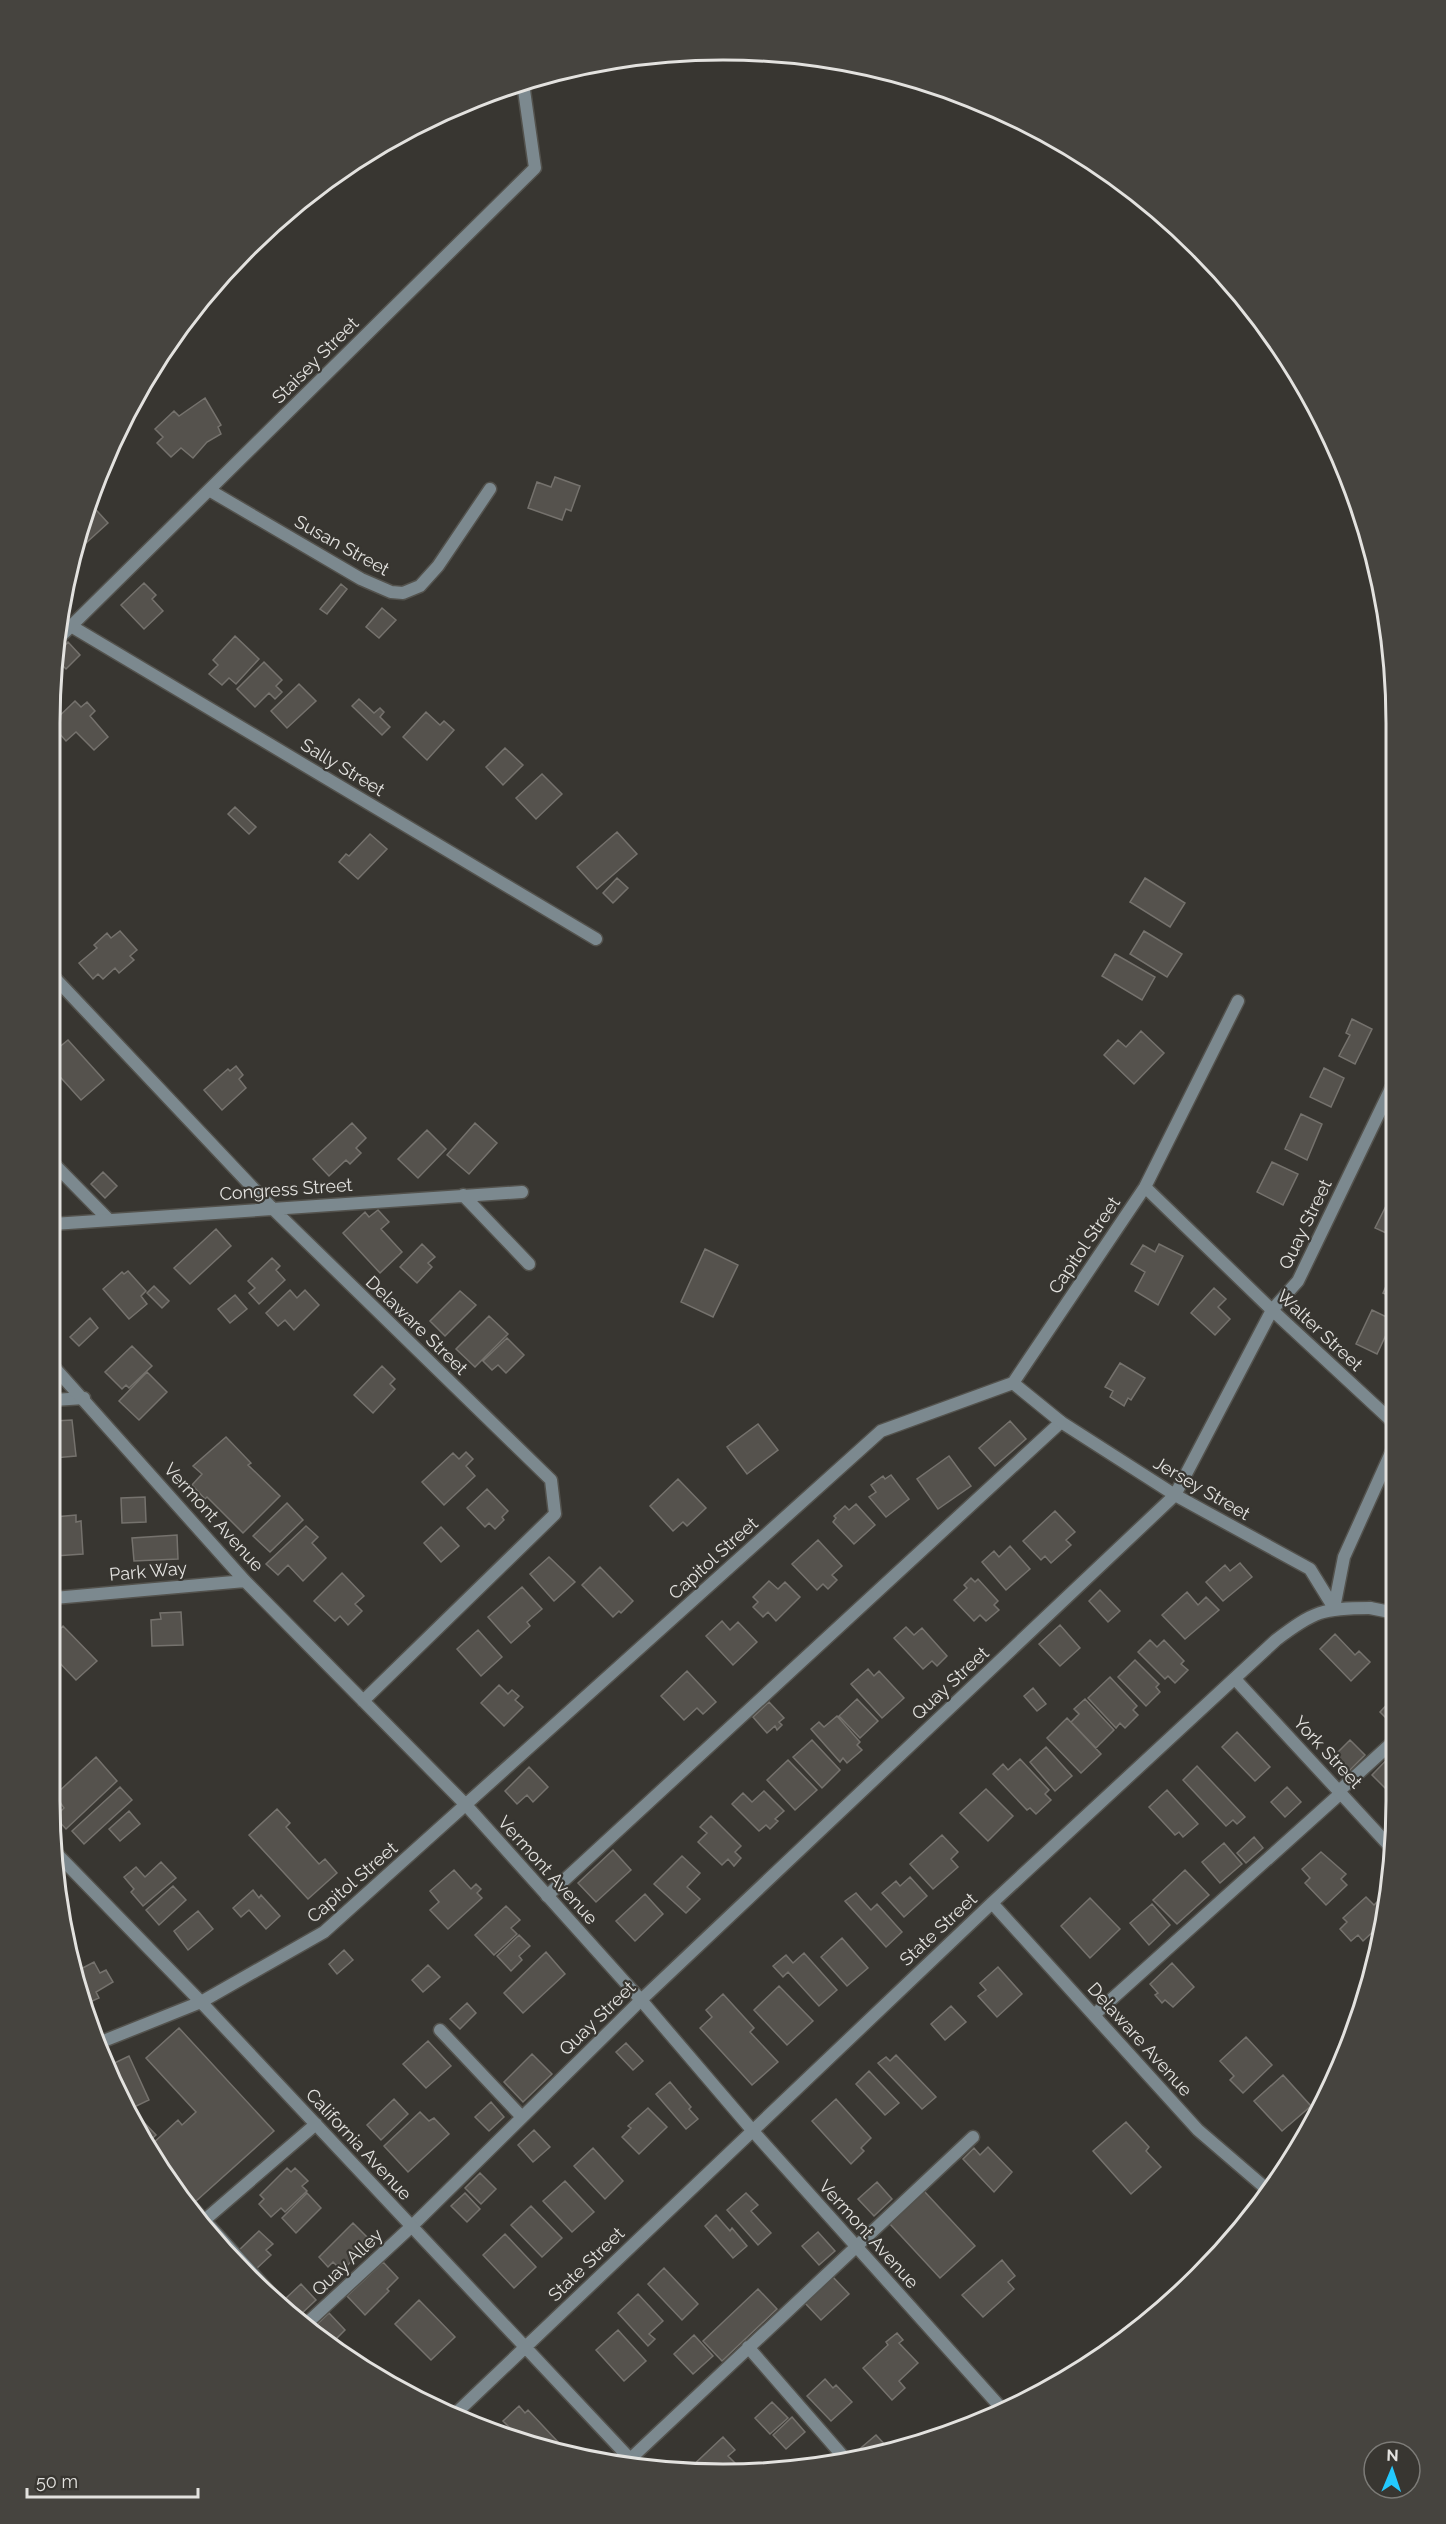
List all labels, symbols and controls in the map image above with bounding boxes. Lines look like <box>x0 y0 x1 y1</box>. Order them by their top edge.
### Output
street label: Staisey Street <box>268 313 362 407</box>
street label: Susan Street <box>291 510 393 580</box>
street label: Sally Street <box>297 734 389 800</box>
street label: Congress Street <box>219 1174 353 1204</box>
street label: Quay Street <box>1274 1176 1336 1272</box>
street label: Capitol Street <box>1044 1192 1124 1298</box>
street label: Delaware Street <box>362 1271 472 1379</box>
street label: Walter Street <box>1273 1285 1367 1375</box>
street label: Jersey Street <box>1150 1452 1254 1524</box>
street label: Vermont Avenue <box>160 1458 269 1576</box>
street label: Capitol Street <box>664 1513 762 1603</box>
street label: Park Way <box>108 1557 188 1585</box>
street label: Quay Street <box>907 1642 993 1724</box>
street label: York Street <box>1289 1712 1367 1792</box>
street label: Vermont Avenue <box>494 1811 603 1929</box>
street label: Capitol Street <box>303 1837 401 1927</box>
street label: State Street <box>895 1888 981 1970</box>
street label: Quay Street <box>555 1977 639 2059</box>
street label: Delaware Avenue <box>1083 1978 1197 2101</box>
street label: California Avenue <box>302 2084 416 2205</box>
street label: Vermont Avenue <box>815 2175 924 2293</box>
street label: State Street <box>544 2223 628 2305</box>
street label: Quay Alley <box>307 2224 387 2300</box>
north arrow <box>1362 2440 1422 2500</box>
text: N <box>1386 2446 1399 2465</box>
scale bar <box>27 2461 198 2499</box>
text: 50 m <box>36 2471 78 2492</box>

